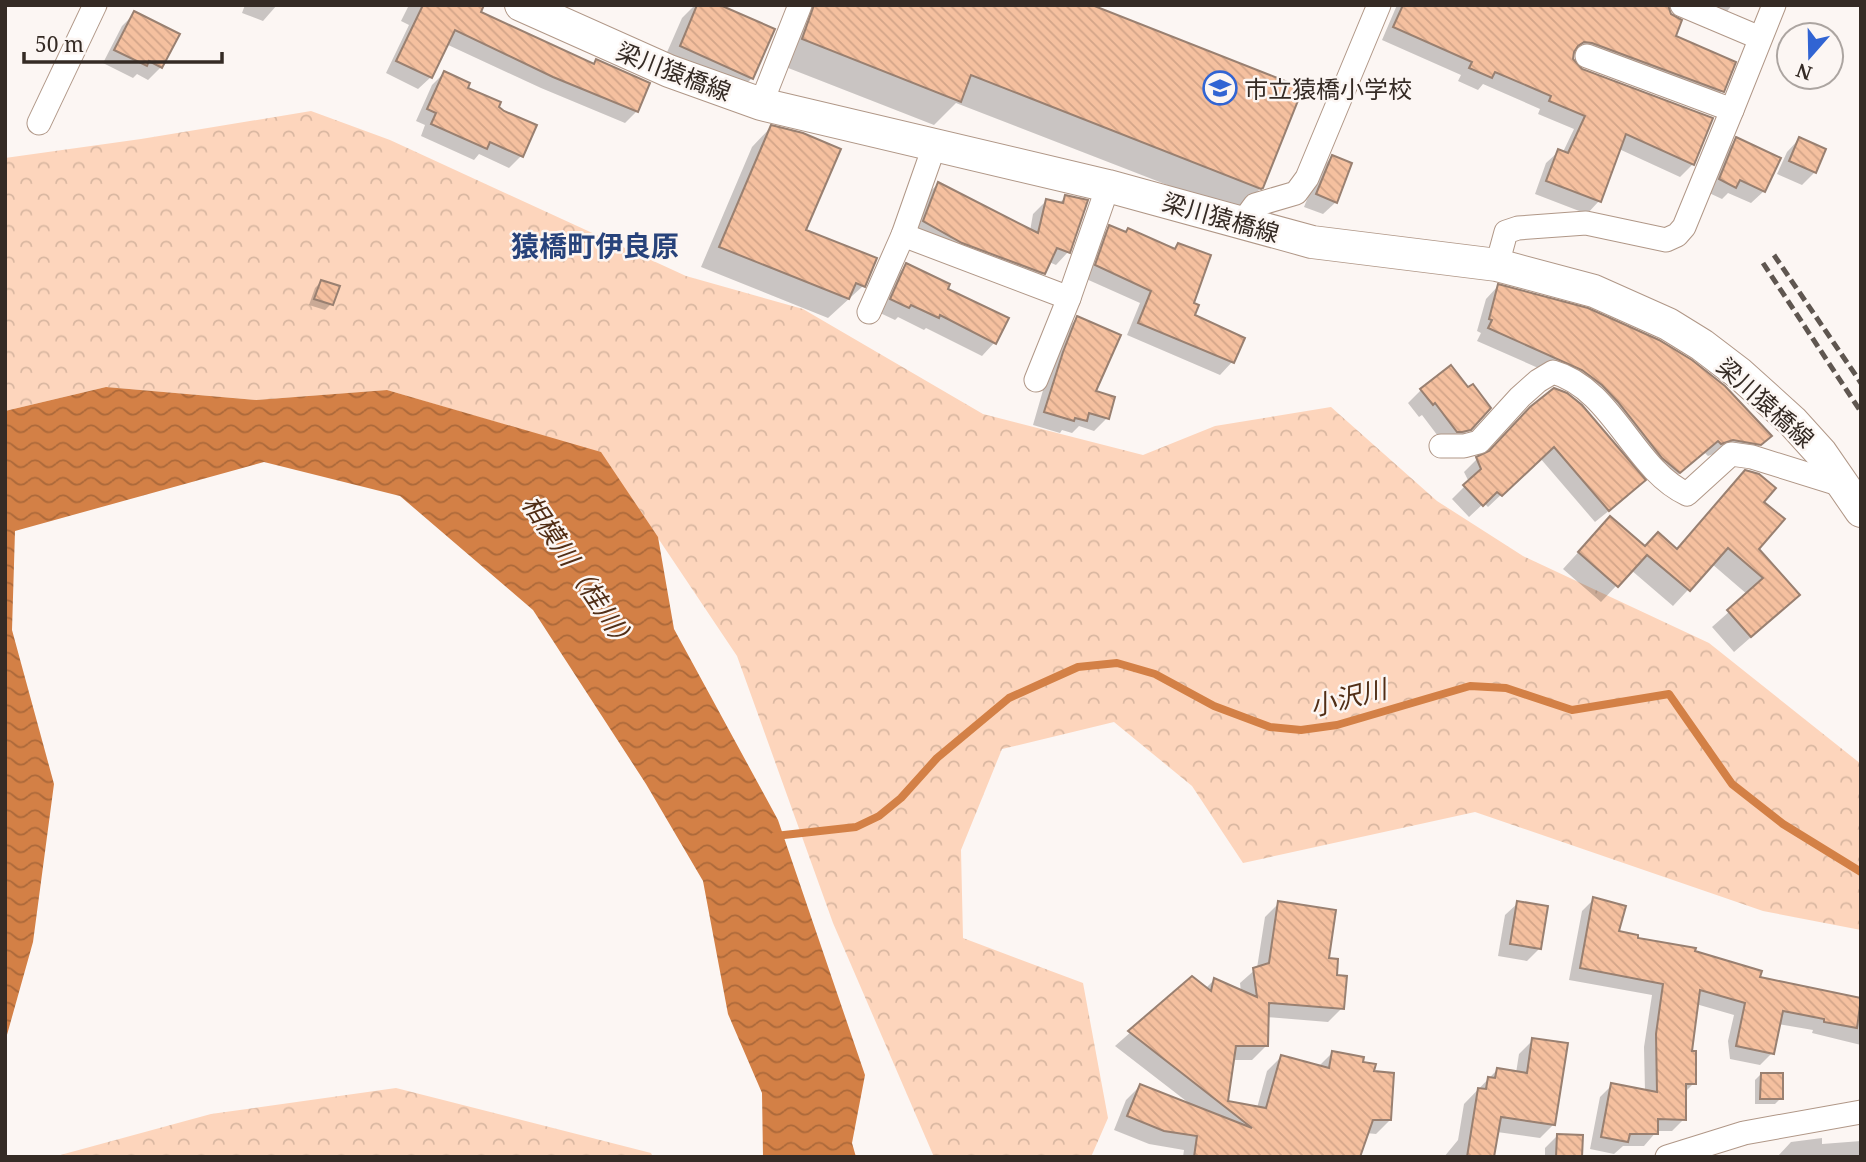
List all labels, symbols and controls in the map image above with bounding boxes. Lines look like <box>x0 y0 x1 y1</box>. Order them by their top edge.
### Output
scale bar <box>24 21 222 65</box>
north arrow <box>1775 21 1845 91</box>
text: 50 m <box>35 30 84 58</box>
street label: 梁川猿橋線 <box>612 34 736 108</box>
text: N <box>1793 57 1816 87</box>
school or university icon: 市立猿橋小学校 <box>1201 69 1239 107</box>
place label: 市立猿橋小学校 <box>1244 72 1412 105</box>
street label: 梁川猿橋線 <box>1159 185 1283 249</box>
district label: 猿橋町伊良原 <box>511 226 679 264</box>
street label: 梁川猿橋線 <box>1710 350 1822 454</box>
water label: 相模川（桂川） <box>514 487 646 659</box>
water label: 小沢川 <box>1306 669 1393 724</box>

